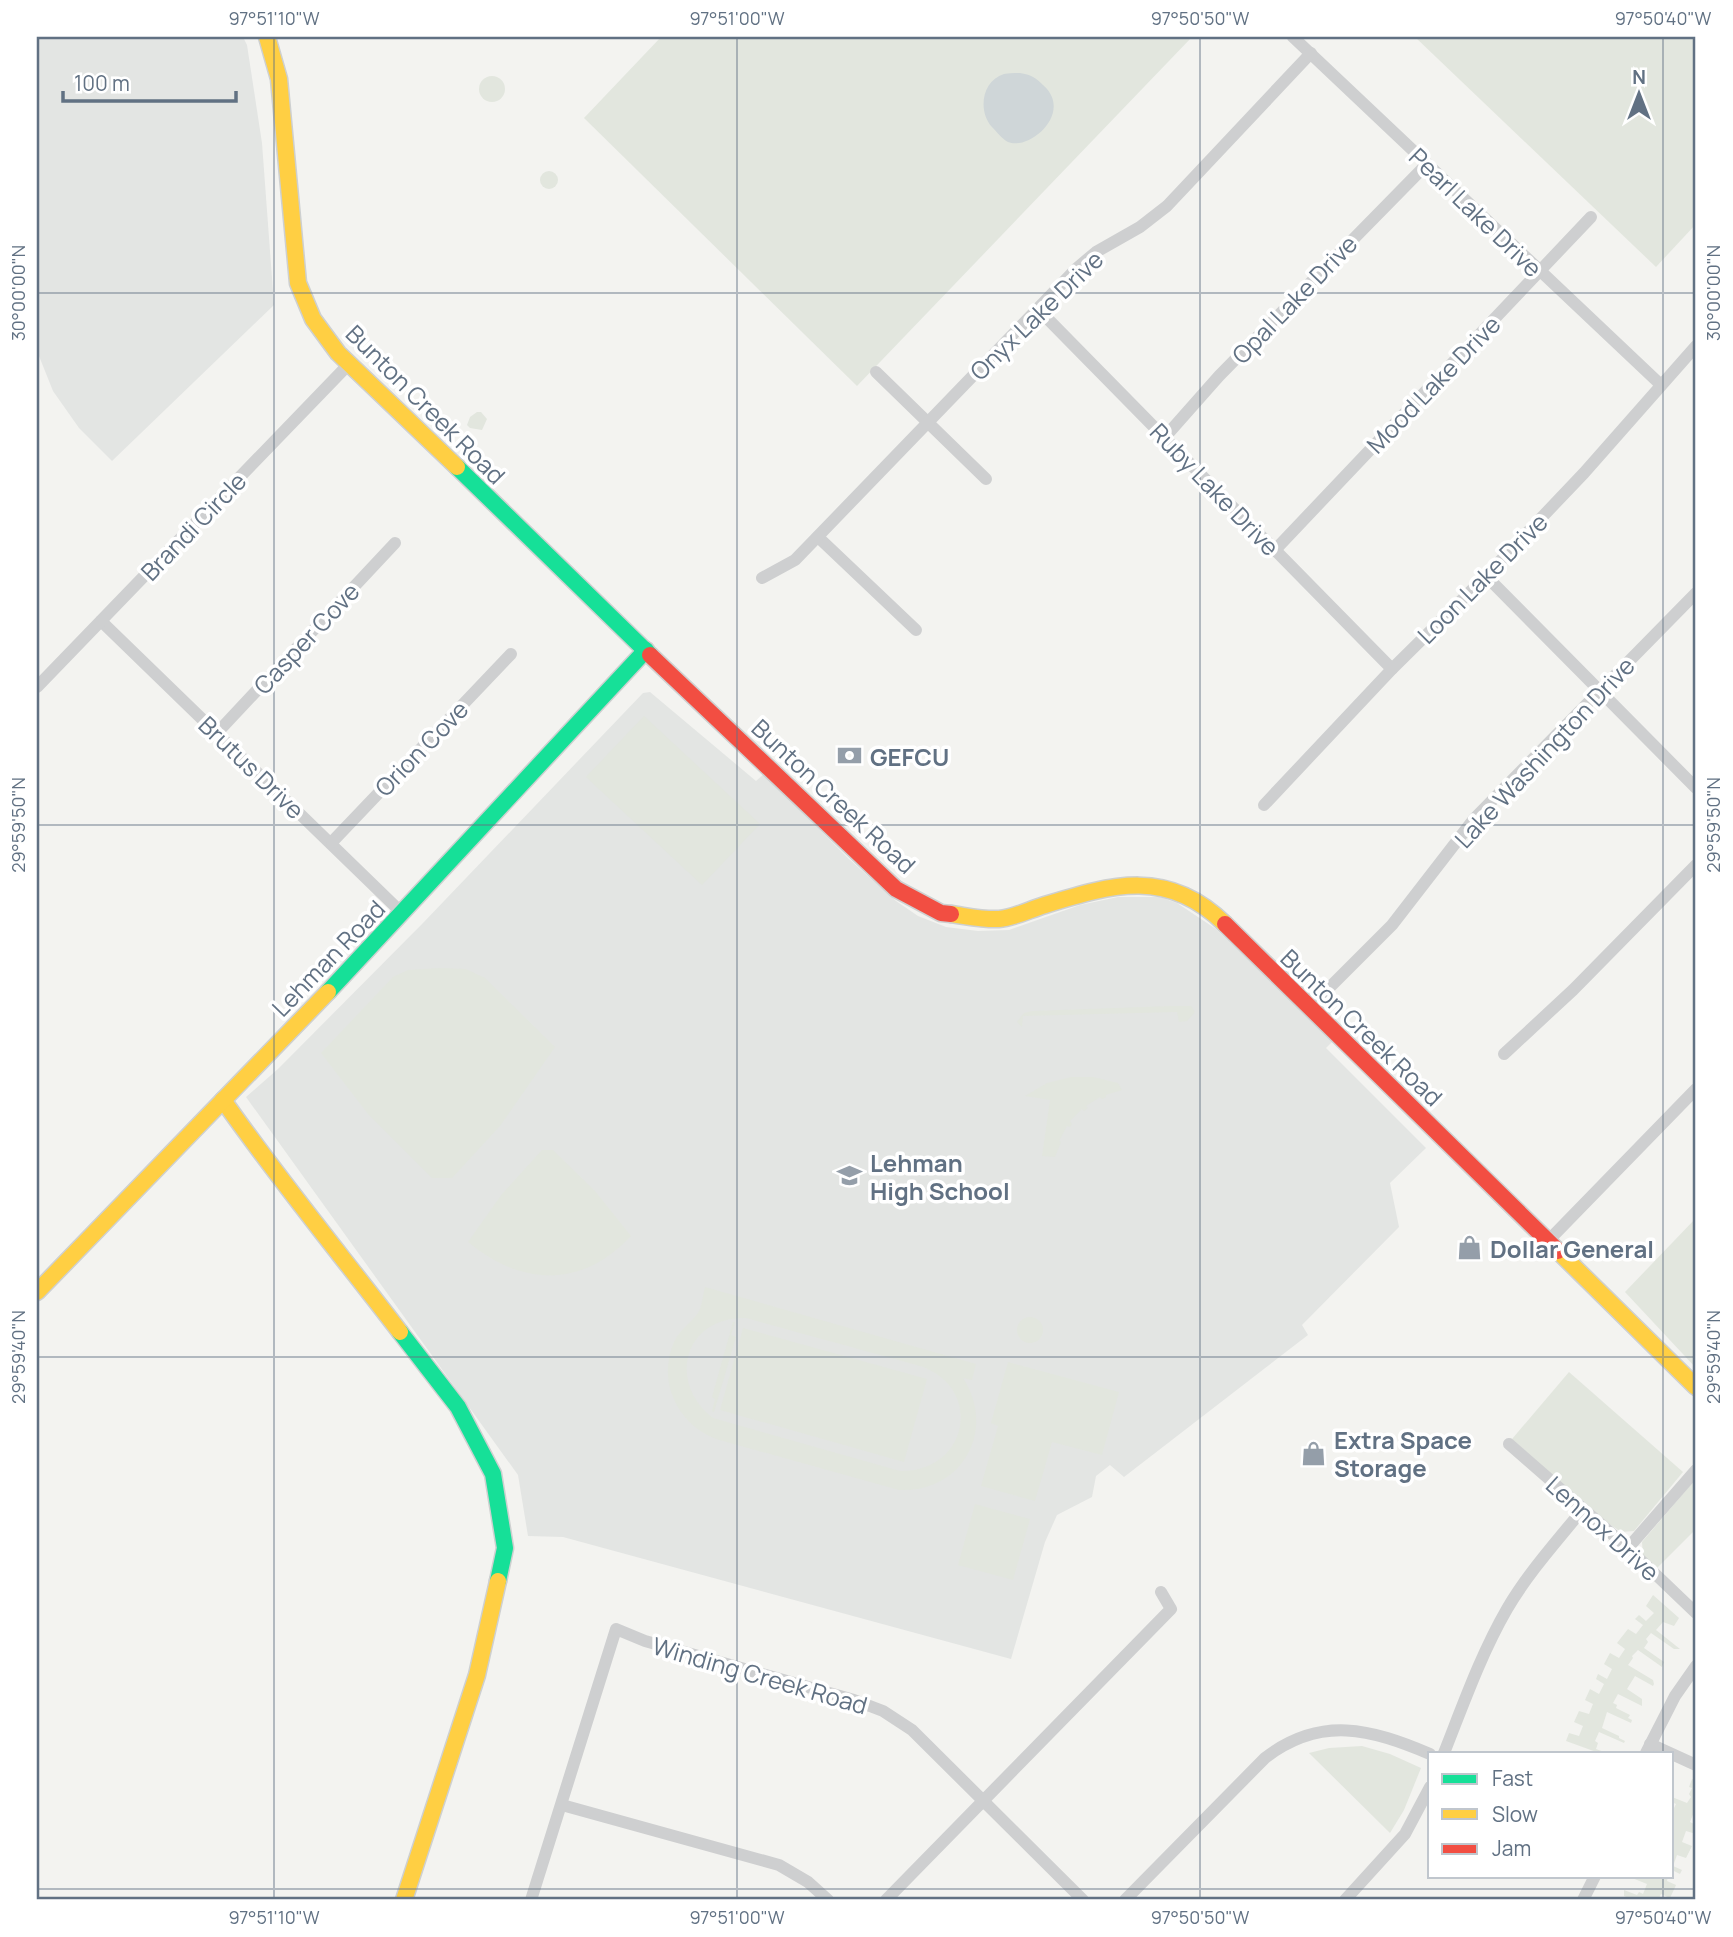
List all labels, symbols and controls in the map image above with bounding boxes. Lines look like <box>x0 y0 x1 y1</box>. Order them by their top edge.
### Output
text: 97°51'10"W <box>228 6 320 30</box>
text: 97°51'00"W <box>689 6 785 30</box>
text: 97°50'50"W <box>1151 6 1249 30</box>
text: 97°50'40"W <box>1615 6 1711 30</box>
scale bar <box>63 60 236 104</box>
north arrow <box>1604 60 1674 130</box>
text: N <box>1632 64 1646 90</box>
text: 100 m <box>74 69 130 97</box>
street label: Pearl Lake Drive <box>1402 140 1550 284</box>
street label: Opal Lake Drive <box>1224 227 1364 371</box>
street label: Onyx Lake Drive <box>962 243 1110 387</box>
text: 30°00'00"N <box>6 245 30 341</box>
text: 30°00'00"N <box>1701 245 1725 341</box>
street label: Mood Lake Drive <box>1359 308 1507 460</box>
street label: Bunton Creek Road <box>339 317 513 491</box>
street label: Ruby Lake Drive <box>1143 415 1287 563</box>
street label: Brandi Circle <box>133 465 253 587</box>
street label: Loon Lake Drive <box>1410 506 1554 650</box>
street label: Casper Cove <box>246 575 366 701</box>
street label: Lake Washington Drive <box>1447 649 1641 855</box>
street label: Orion Cove <box>367 693 475 803</box>
street label: Brutus Drive <box>192 708 312 826</box>
street label: Bunton Creek Road <box>745 711 923 881</box>
place label: GEFCU <box>870 740 949 773</box>
bank icon: GEFCU <box>836 742 864 770</box>
text: 29°59'50"N <box>6 777 30 873</box>
text: 29°59'50"N <box>1701 777 1725 873</box>
street label: Lehman Road <box>264 893 392 1023</box>
street label: Bunton Creek Road <box>1274 941 1450 1113</box>
place label: Lehman High School <box>870 1146 1010 1207</box>
school or university icon: Lehman High School <box>836 1162 864 1190</box>
place label: Dollar General <box>1490 1232 1654 1265</box>
shop icon: Dollar General <box>1456 1234 1484 1262</box>
text: 29°59'40"N <box>6 1310 30 1404</box>
text: 29°59'40"N <box>1701 1310 1725 1404</box>
place label: Extra Space Storage <box>1334 1423 1472 1484</box>
shop icon: Extra Space Storage <box>1300 1439 1328 1467</box>
street label: Lennox Drive <box>1539 1468 1667 1588</box>
street label: Winding Creek Road <box>649 1629 871 1721</box>
legend <box>1428 1752 1674 1878</box>
text: Fast <box>1492 1764 1533 1792</box>
text: Slow <box>1492 1800 1538 1828</box>
text: Jam <box>1492 1834 1531 1862</box>
text: 97°51'10"W <box>228 1905 320 1929</box>
text: 97°51'00"W <box>689 1905 785 1929</box>
text: 97°50'50"W <box>1151 1905 1249 1929</box>
text: 97°50'40"W <box>1615 1905 1711 1929</box>

